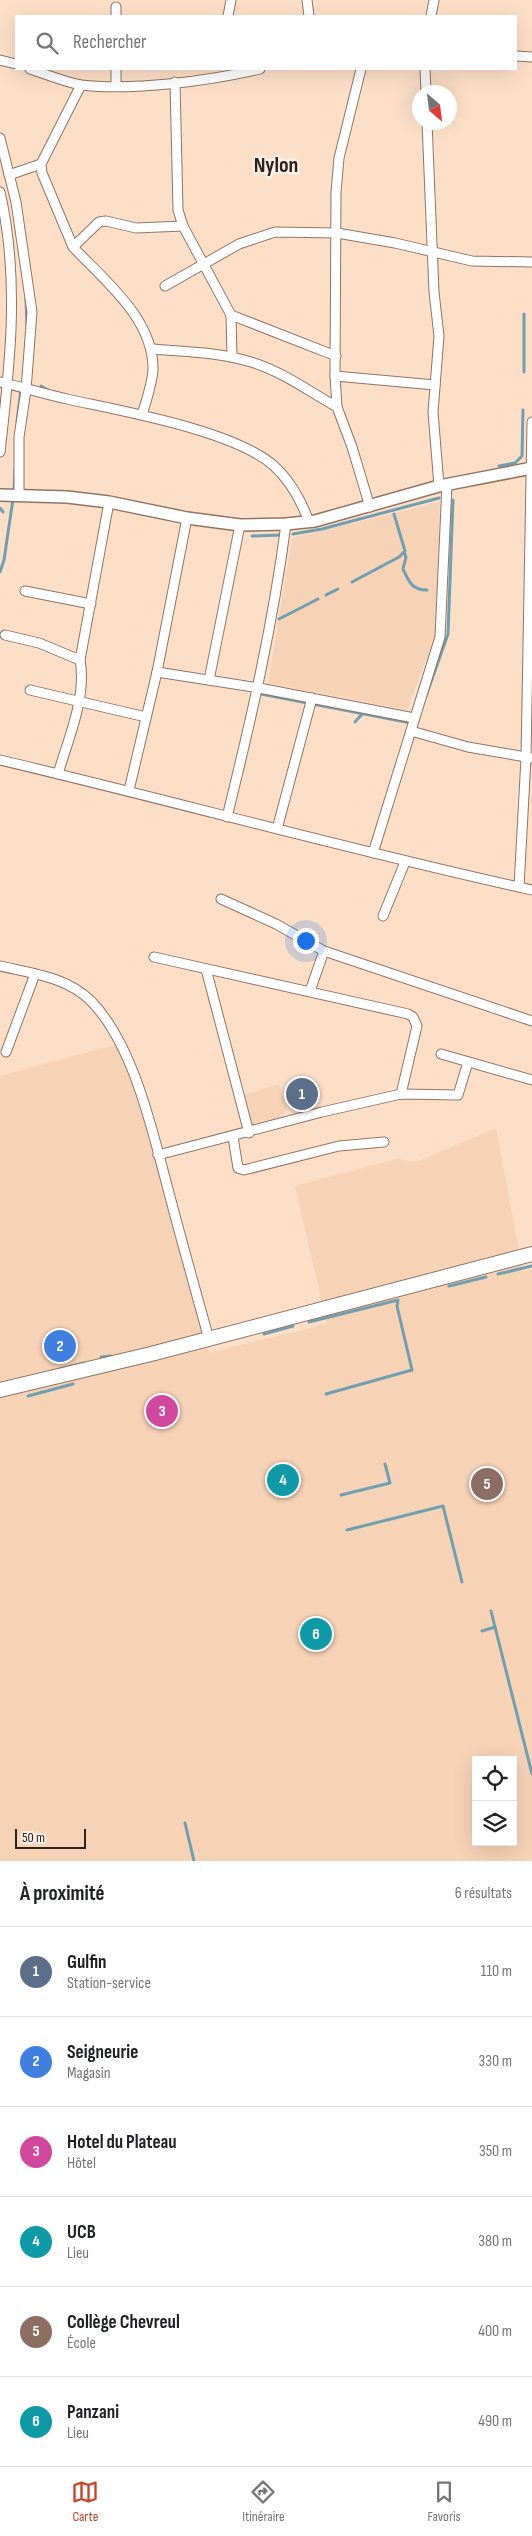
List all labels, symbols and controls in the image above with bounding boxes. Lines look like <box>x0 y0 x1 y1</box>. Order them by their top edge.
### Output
search box <box>15 15 517 70</box>
icon: search <box>33 29 61 57</box>
text: Rechercher <box>73 31 147 54</box>
north arrow <box>412 85 457 130</box>
district label: Nylon <box>254 152 298 179</box>
your location <box>293 928 319 954</box>
pin: 1 <box>286 1075 318 1113</box>
pin: 2 <box>44 1327 76 1365</box>
pin: 3 <box>146 1392 178 1430</box>
pin: 4 <box>267 1461 299 1499</box>
pin: 5 <box>471 1465 503 1503</box>
pin: 6 <box>300 1615 332 1653</box>
map controls <box>472 1756 517 1846</box>
button: locate <box>472 1756 517 1801</box>
button: layers <box>472 1801 517 1846</box>
scale bar <box>15 1826 86 1849</box>
text: 50 m <box>22 1829 45 1846</box>
text: À proximité <box>20 1881 105 1906</box>
text: 6 résultats <box>455 1884 512 1903</box>
text: Gulfin <box>67 1951 106 1974</box>
text: 1 <box>33 1962 39 1981</box>
text: 110 m <box>481 1962 512 1981</box>
text: Station-service <box>67 1974 151 1993</box>
text: Seigneurie <box>67 2041 138 2064</box>
text: 2 <box>32 2052 40 2071</box>
text: 330 m <box>479 2052 512 2071</box>
text: Magasin <box>67 2064 111 2083</box>
text: Hotel du Plateau <box>67 2131 177 2154</box>
text: 3 <box>32 2142 40 2161</box>
text: 350 m <box>479 2142 512 2161</box>
text: Hôtel <box>67 2154 96 2173</box>
text: UCB <box>67 2221 96 2244</box>
text: 4 <box>32 2232 40 2251</box>
text: 380 m <box>478 2232 512 2251</box>
text: Lieu <box>67 2244 89 2263</box>
text: Collège Chevreul <box>67 2311 180 2334</box>
text: 5 <box>32 2322 40 2341</box>
text: 400 m <box>478 2322 512 2341</box>
text: École <box>67 2334 96 2353</box>
text: Panzani <box>67 2401 119 2424</box>
text: 6 <box>32 2412 40 2431</box>
text: 490 m <box>478 2412 512 2431</box>
text: Lieu <box>67 2424 89 2443</box>
tab: Carte <box>71 2478 99 2525</box>
tab: Itinéraire <box>242 2478 285 2525</box>
tab: Favoris <box>427 2478 461 2525</box>

